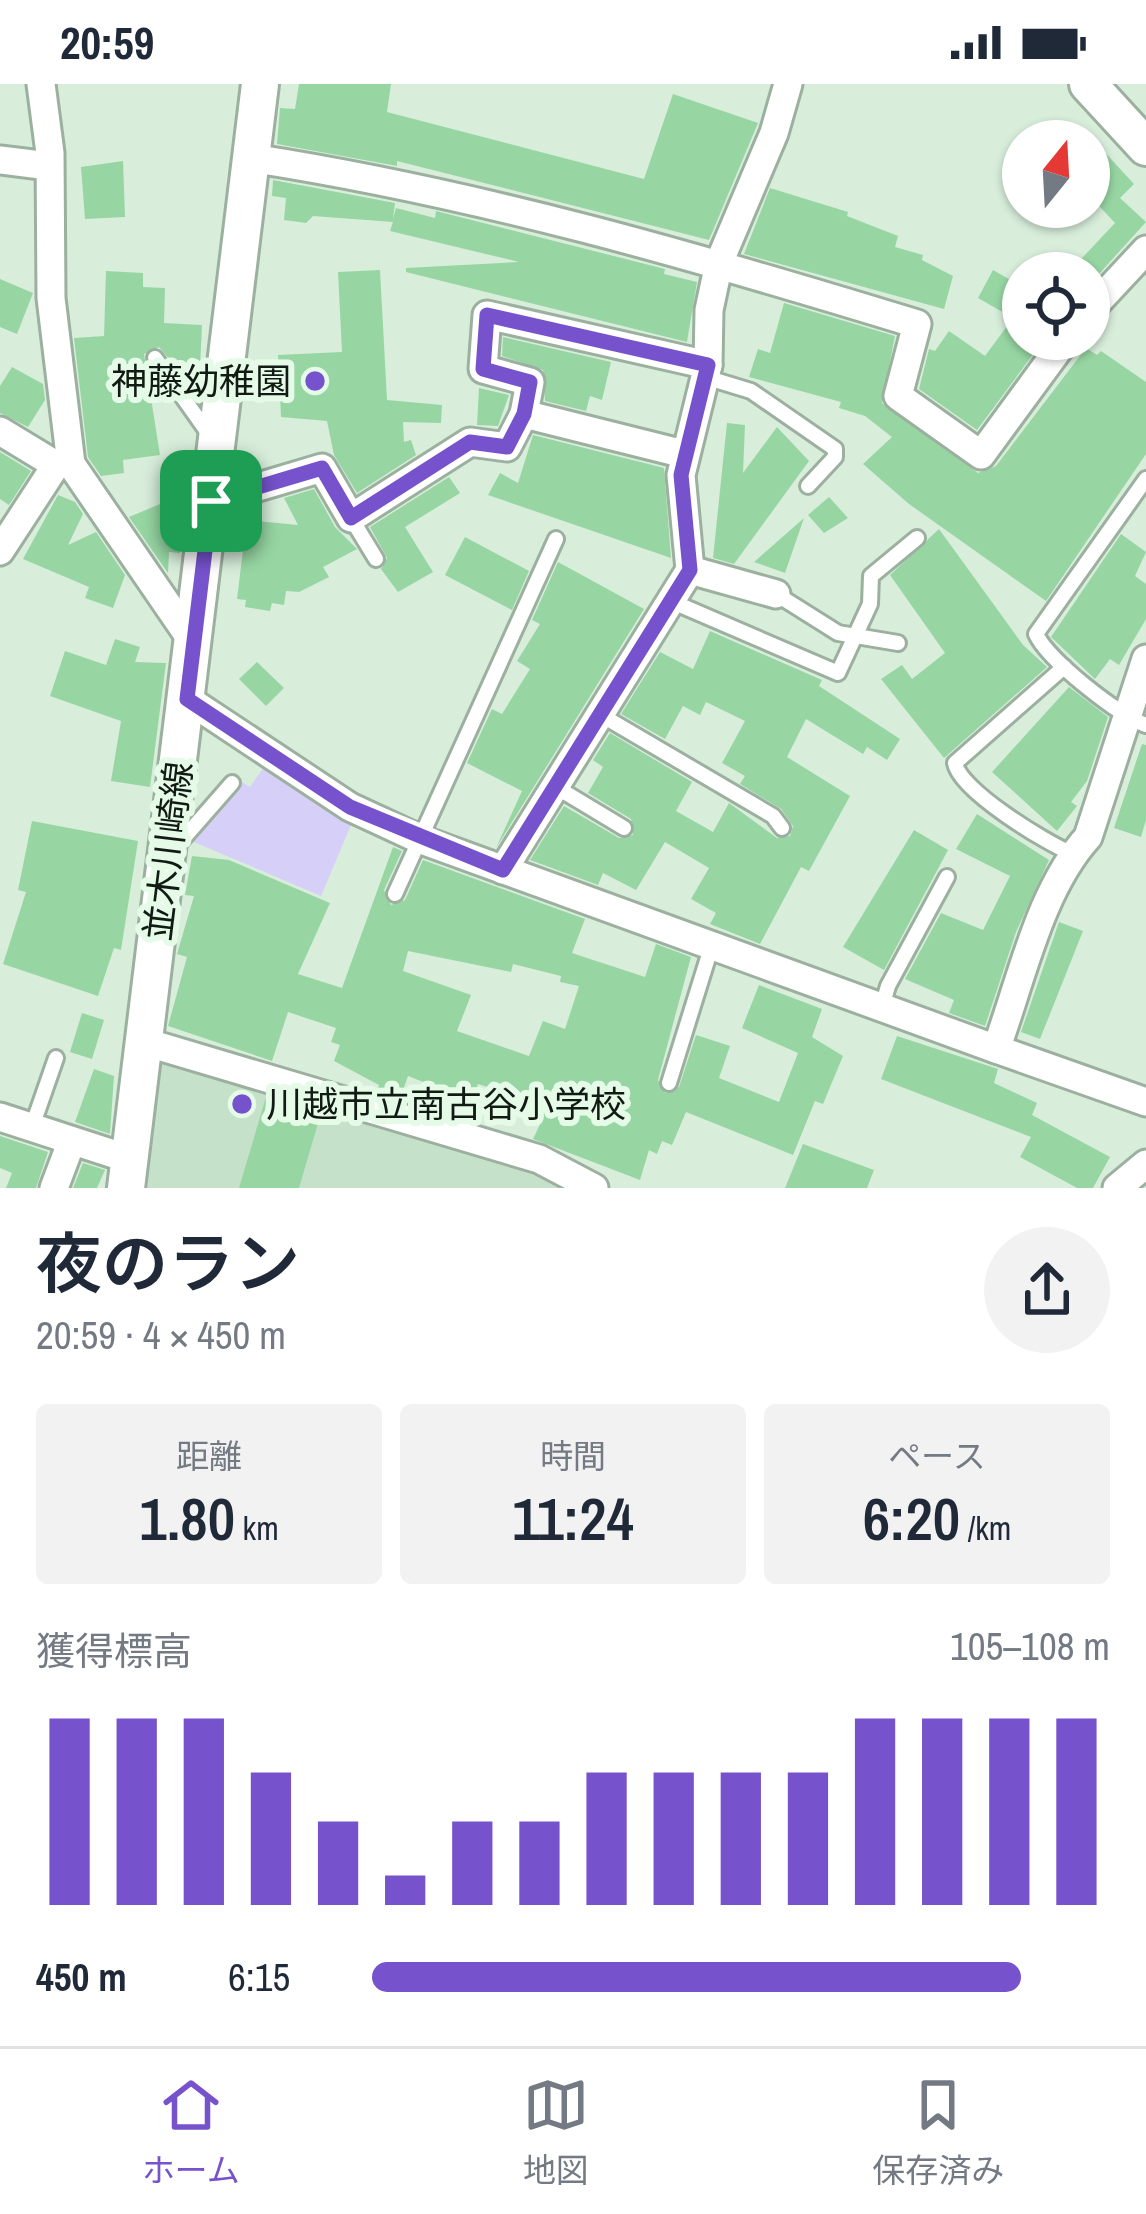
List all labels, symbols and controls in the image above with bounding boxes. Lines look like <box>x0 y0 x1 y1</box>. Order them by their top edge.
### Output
text: 20:59 <box>60 12 154 73</box>
north arrow <box>1002 120 1110 228</box>
map controls <box>1002 120 1110 360</box>
button: locate <box>1002 252 1110 360</box>
place label: 神藤幼稚園 <box>111 357 291 405</box>
marker: 神藤幼稚園 <box>302 368 328 394</box>
pin <box>160 450 262 552</box>
icon: arrive <box>178 468 244 534</box>
street label: 並木川崎線 <box>133 759 203 943</box>
place label: 川越市立南古谷小学校 <box>266 1080 626 1128</box>
marker: 川越市立南古谷小学校 <box>229 1091 255 1117</box>
text: 夜のラン <box>36 1219 300 1308</box>
button: share <box>984 1227 1110 1353</box>
text: 20:59 · 4 × 450 m <box>36 1309 286 1361</box>
text: 距離 <box>176 1434 242 1478</box>
text: 時間 <box>540 1434 606 1478</box>
text: ペース <box>888 1434 986 1478</box>
text: 1.80 <box>139 1478 235 1559</box>
text: 11:24 <box>512 1478 634 1559</box>
text: 6:20 <box>863 1478 960 1559</box>
text: km <box>235 1506 279 1550</box>
text: /km <box>960 1506 1011 1550</box>
text: 105–108 m <box>950 1620 1110 1672</box>
text: 獲得標高 <box>36 1625 192 1677</box>
text: 450 m <box>36 1951 127 2003</box>
text: 6:15 <box>228 1951 290 2003</box>
tab: ホーム <box>142 2072 240 2192</box>
tab: 地図 <box>523 2072 589 2192</box>
tab: 保存済み <box>872 2072 1004 2192</box>

